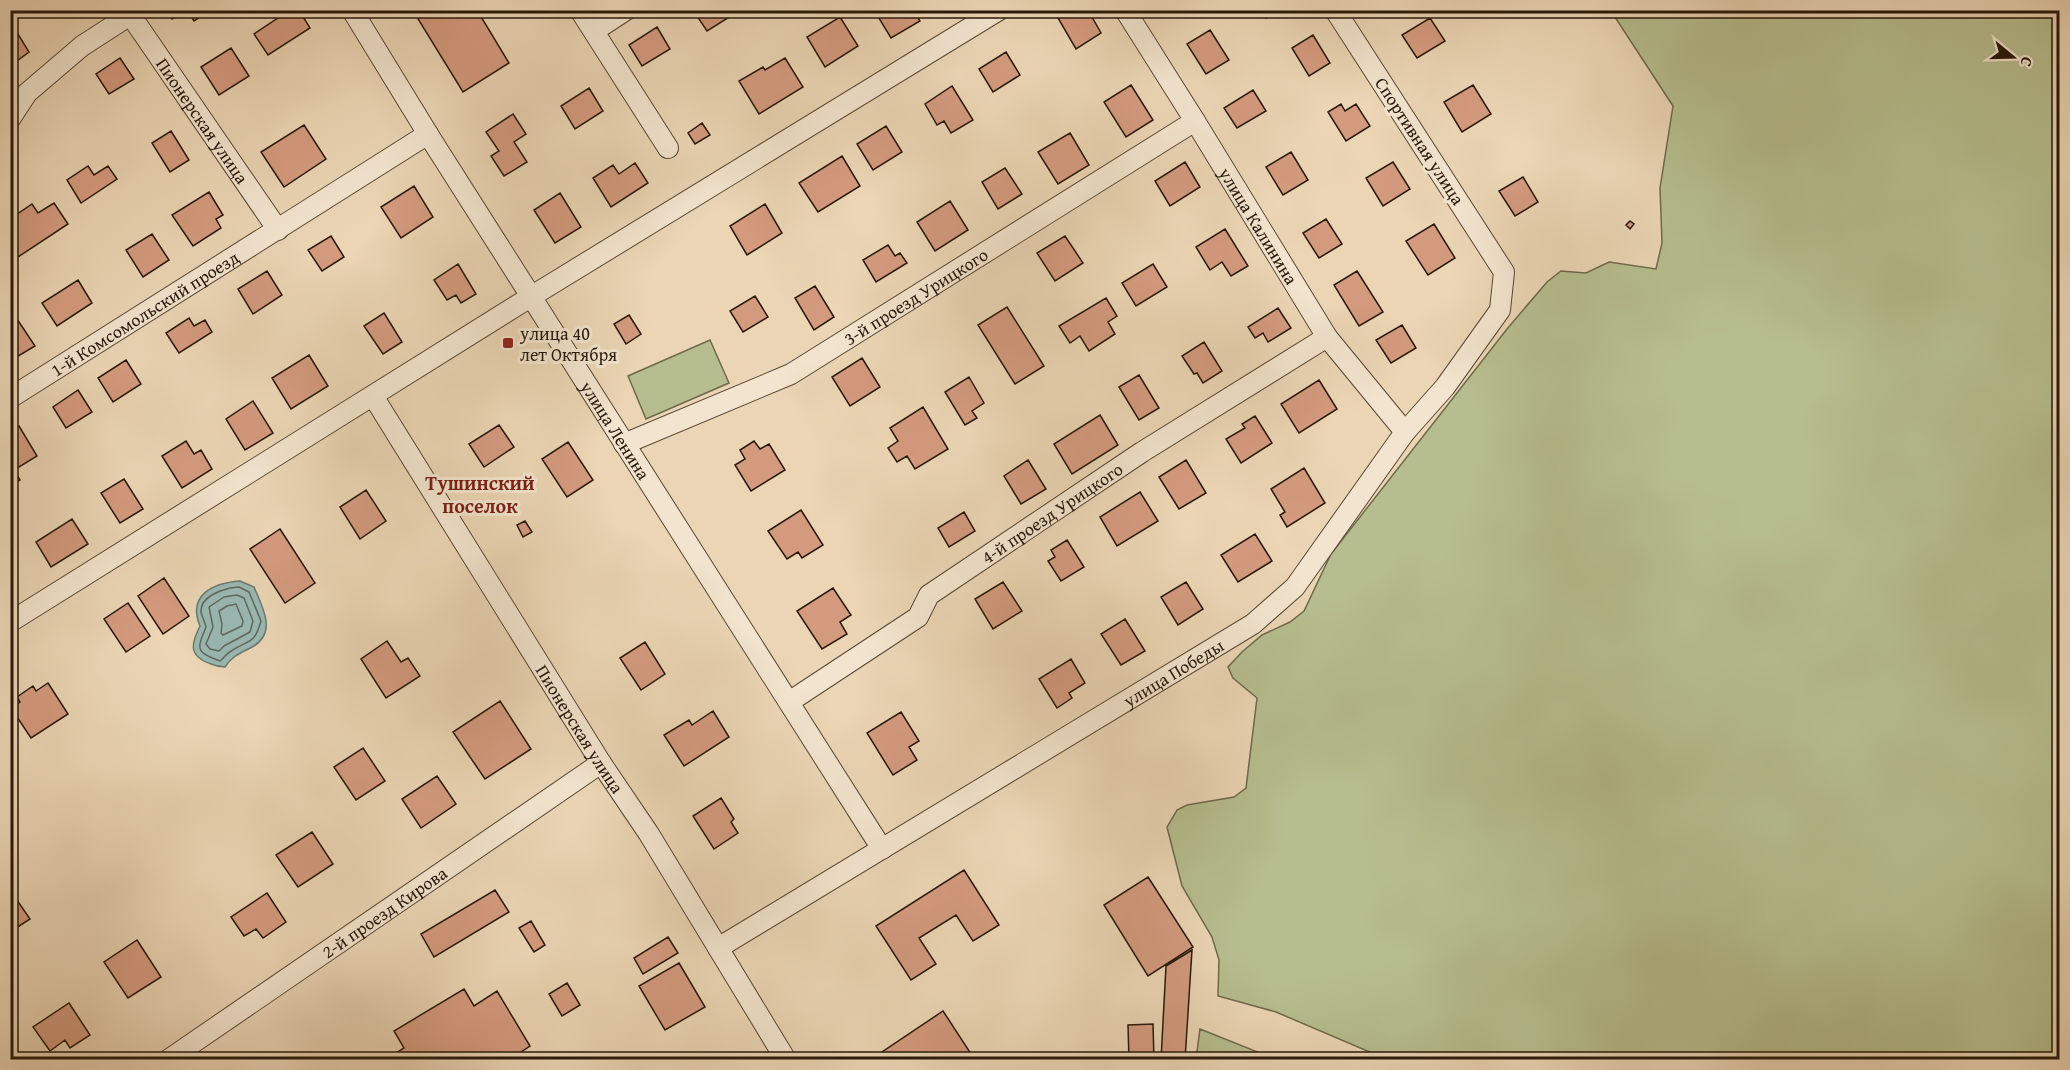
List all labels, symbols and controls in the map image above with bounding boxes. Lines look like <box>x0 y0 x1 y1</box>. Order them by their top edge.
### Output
north arrow <box>1983 27 2043 87</box>
street label: Пионерская улица <box>150 52 256 189</box>
text: С <box>2014 54 2040 70</box>
street label: Спортивная улица <box>1368 72 1472 211</box>
street label: улица Калинина <box>1212 161 1305 290</box>
street label: 3-й проезд Урицкого <box>838 241 993 351</box>
street label: 1-й Комсомольский проезд <box>45 243 244 383</box>
place label: улица 40 лет Октября <box>519 320 617 368</box>
marker: улица 40 лет Октября <box>501 336 515 350</box>
street label: улица Ленина <box>574 374 658 485</box>
street label: 4-й проезд Урицкого <box>975 455 1128 570</box>
district label: Тушинский поселок <box>425 468 535 520</box>
street label: улица Победы <box>1117 631 1229 714</box>
street label: Пионерская улица <box>529 659 631 799</box>
street label: 2-й проезд Кирова <box>316 859 453 964</box>

